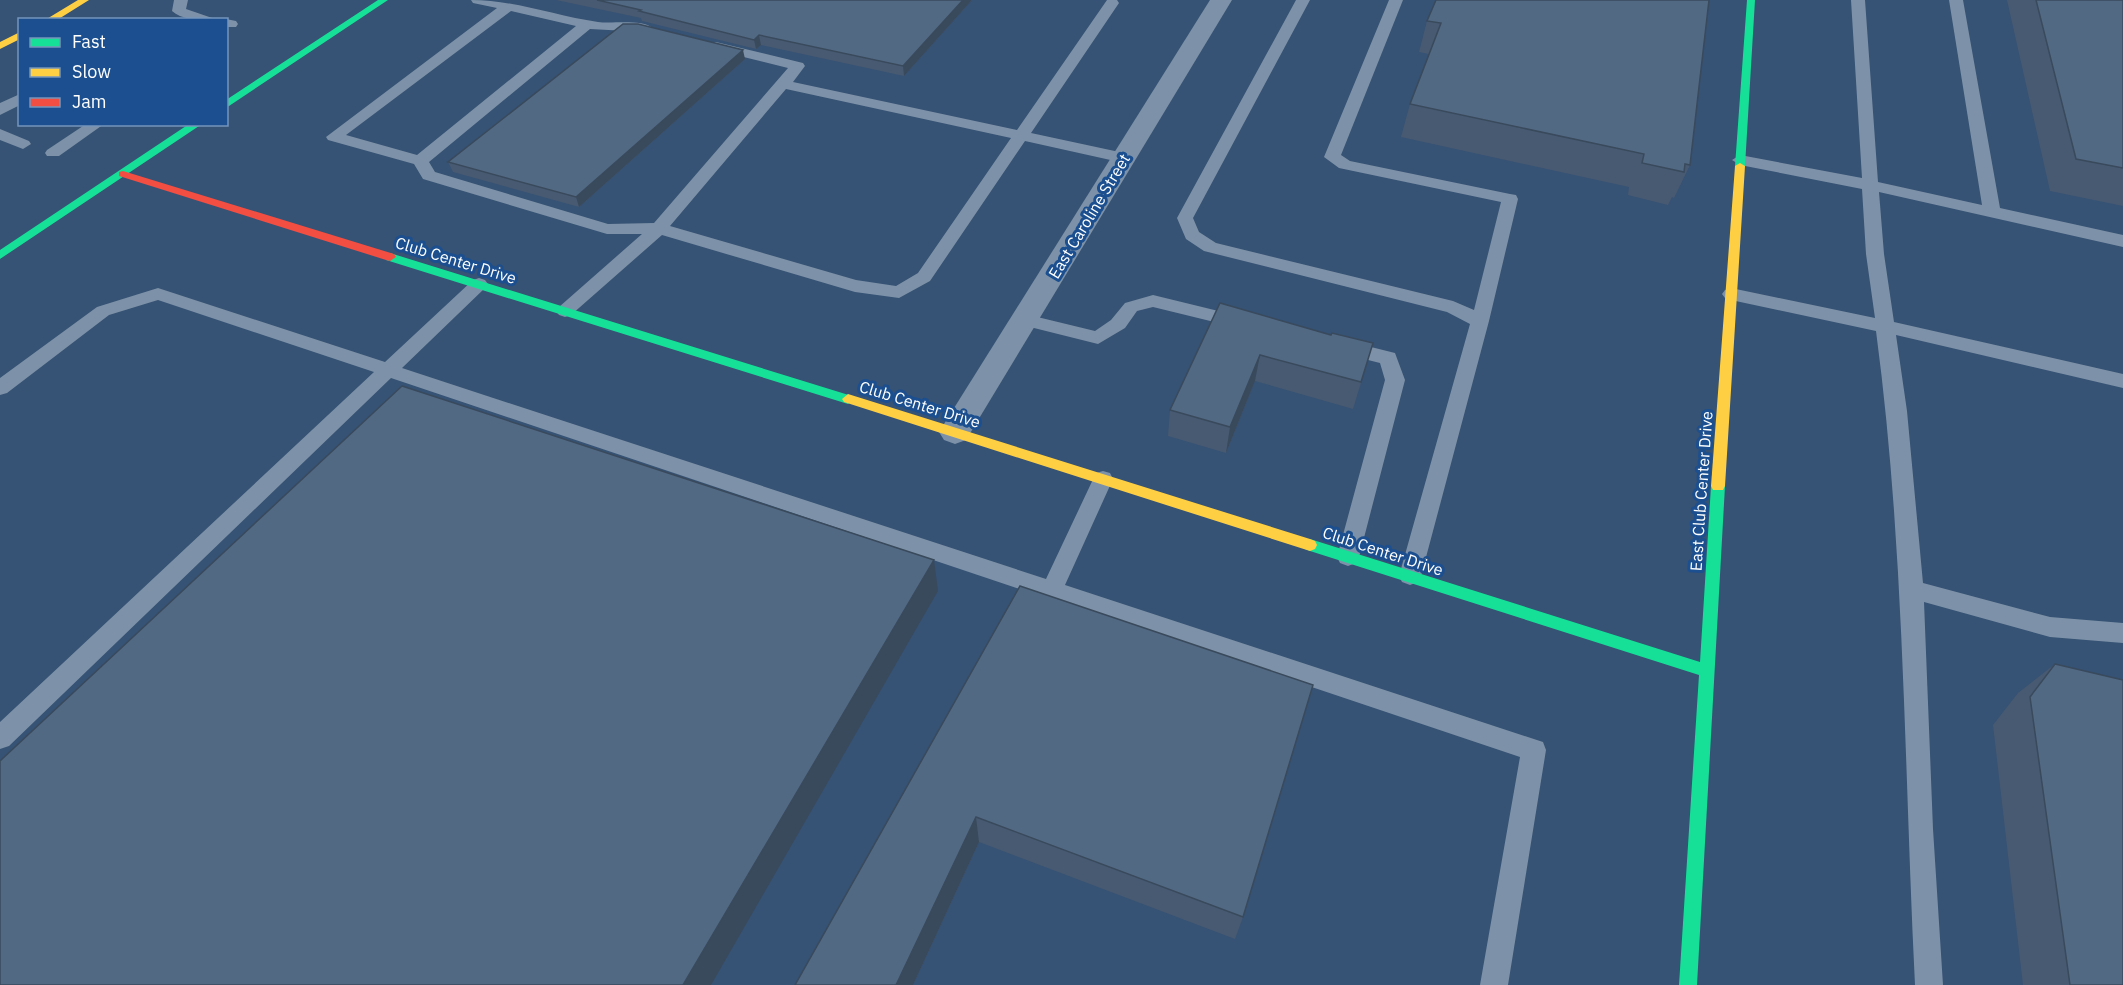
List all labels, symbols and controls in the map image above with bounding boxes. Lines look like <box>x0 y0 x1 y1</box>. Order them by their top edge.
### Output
legend <box>18 18 228 126</box>
text: Fast <box>72 30 106 53</box>
text: Slow <box>72 60 111 83</box>
text: Jam <box>72 90 107 113</box>
street label: East Caroline Street <box>1044 150 1134 282</box>
street label: Club Center Drive <box>393 232 519 288</box>
street label: Club Center Drive <box>857 376 983 432</box>
street label: East Club Center Drive <box>1685 410 1717 572</box>
street label: Club Center Drive <box>1320 522 1446 580</box>

